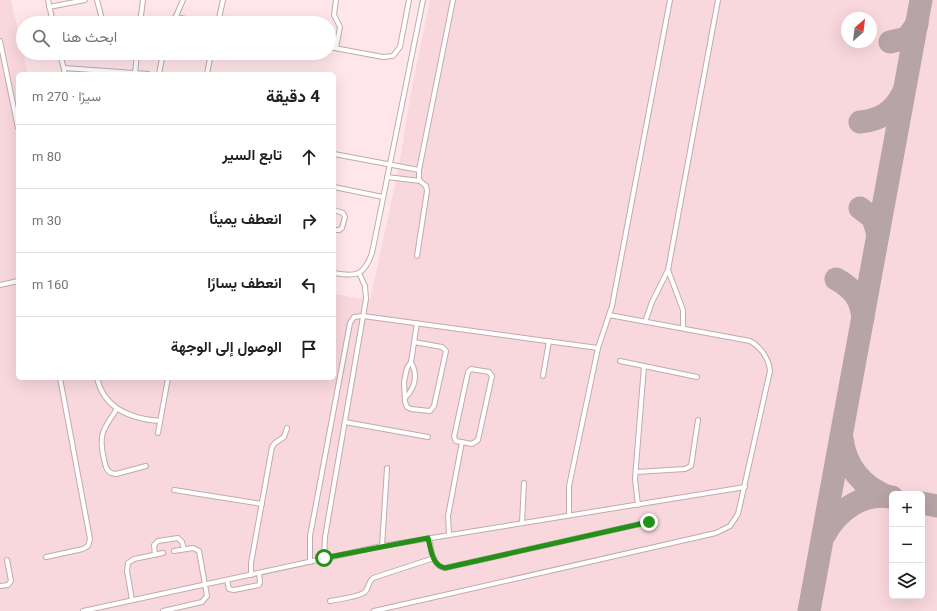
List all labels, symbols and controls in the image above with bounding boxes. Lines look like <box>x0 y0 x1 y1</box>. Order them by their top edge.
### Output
north arrow <box>841 12 877 48</box>
search box <box>16 16 336 60</box>
icon: search <box>30 27 52 49</box>
text: ابحث هنا <box>62 28 117 46</box>
text: 4 دقيقة <box>266 86 320 106</box>
text: سيرًا · 270 m <box>32 89 101 104</box>
text: تابع السير <box>222 146 282 164</box>
icon: ahead <box>298 146 320 168</box>
text: 80 m <box>32 149 61 164</box>
text: انعطف يمينًا <box>209 210 282 228</box>
icon: right <box>298 210 320 232</box>
text: 30 m <box>32 213 61 228</box>
text: انعطف يسارًا <box>207 274 282 292</box>
icon: left <box>298 274 320 296</box>
text: 160 m <box>32 277 69 292</box>
text: الوصول إلى الوجهة <box>171 338 282 356</box>
icon: arrive <box>298 338 320 360</box>
map controls <box>889 491 925 599</box>
button: + <box>889 491 925 527</box>
route end <box>640 513 658 531</box>
button: − <box>889 527 925 563</box>
route start <box>315 549 333 567</box>
button: layers <box>889 563 925 599</box>

